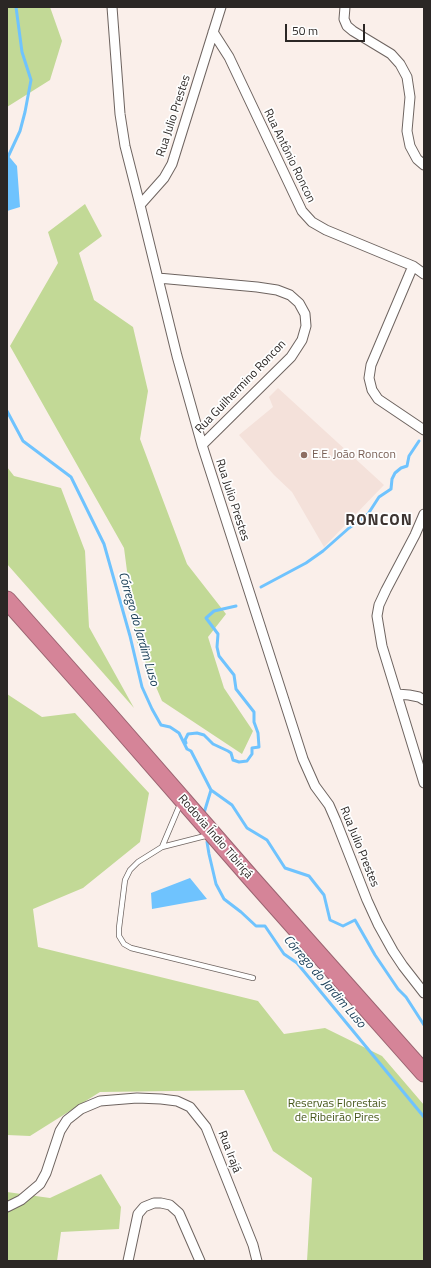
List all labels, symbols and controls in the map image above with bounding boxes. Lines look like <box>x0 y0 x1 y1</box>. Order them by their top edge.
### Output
scale bar <box>287 16 367 42</box>
text: 50 m <box>292 21 318 40</box>
street label: Rua Julio Prestes <box>154 73 194 159</box>
street label: Rua Antônio Roncon <box>260 107 318 205</box>
street label: Rua Guilhermino Roncon <box>193 337 289 437</box>
place label: E.E. João Roncon <box>312 448 396 462</box>
marker: E.E. João Roncon <box>299 450 309 460</box>
street label: Rua Julio Prestes <box>212 457 252 543</box>
district label: RONCON <box>345 511 413 531</box>
water label: Córrego do Jardim Luso <box>114 570 162 688</box>
street label: Rodovia Índio Tibiriçá <box>175 792 255 882</box>
street label: Rua Julio Prestes <box>336 805 382 889</box>
water label: Córrego do Jardim Luso <box>279 932 369 1032</box>
park label: Reservas Florestais de Ribeirão Pires <box>288 1097 386 1125</box>
street label: Rua Irajá <box>214 1129 244 1175</box>

